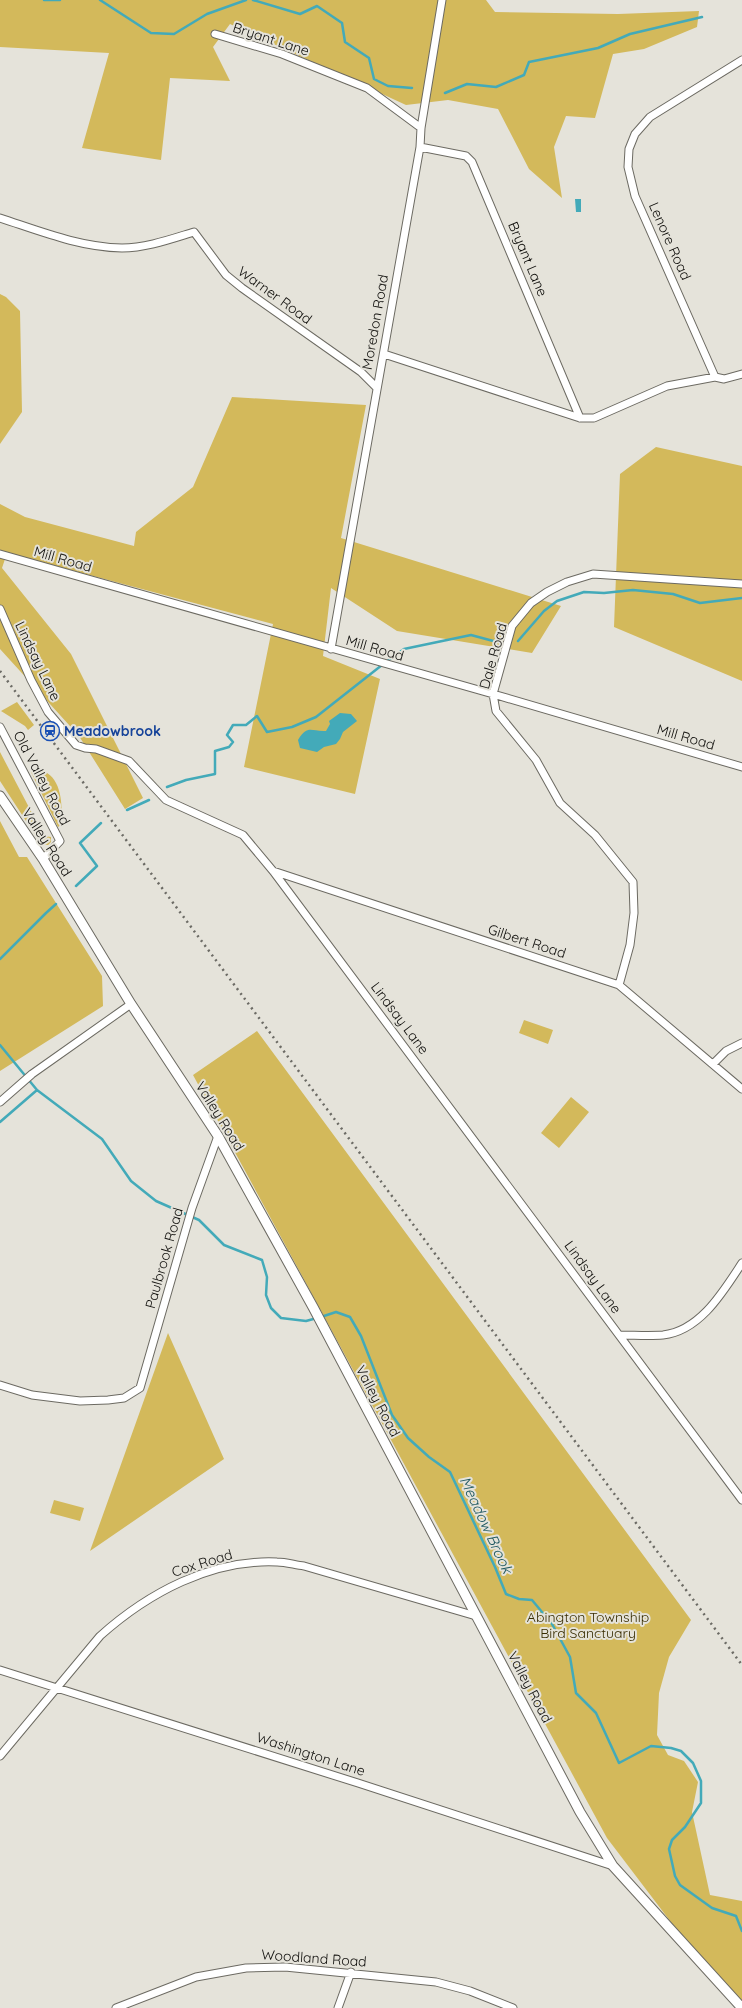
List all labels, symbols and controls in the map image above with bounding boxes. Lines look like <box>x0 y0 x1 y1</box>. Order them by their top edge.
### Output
street label: Bryant Lane <box>230 18 312 60</box>
street label: Lenore Road <box>645 199 695 283</box>
street label: Bryant Lane <box>504 219 552 299</box>
street label: Warner Road <box>234 262 316 328</box>
street label: Moredon Road <box>358 273 392 371</box>
street label: Mill Road <box>32 542 94 576</box>
street label: Lindsay Lane <box>11 618 65 704</box>
street label: Dale Road <box>475 621 511 691</box>
street label: Mill Road <box>344 631 406 665</box>
station icon: Meadowbrook <box>39 720 61 742</box>
street label: Mill Road <box>655 720 717 754</box>
place label: Meadowbrook <box>64 722 161 740</box>
street label: Old Valley Road <box>10 728 74 828</box>
street label: Valley Road <box>18 804 76 880</box>
street label: Gilbert Road <box>486 920 568 962</box>
street label: Lindsay Lane <box>367 978 433 1058</box>
street label: Valley Road <box>192 1078 248 1154</box>
street label: Paulbrook Road <box>141 1205 187 1311</box>
street label: Lindsay Lane <box>560 1237 626 1317</box>
street label: Valley Road <box>352 1362 404 1440</box>
water label: Meadow Brook <box>456 1473 518 1578</box>
street label: Cox Road <box>169 1545 235 1581</box>
park label: Abington Township Bird Sanctuary <box>527 1608 649 1642</box>
street label: Valley Road <box>504 1648 556 1726</box>
street label: Washington Lane <box>254 1728 368 1780</box>
street label: Woodland Road <box>261 1945 367 1971</box>

